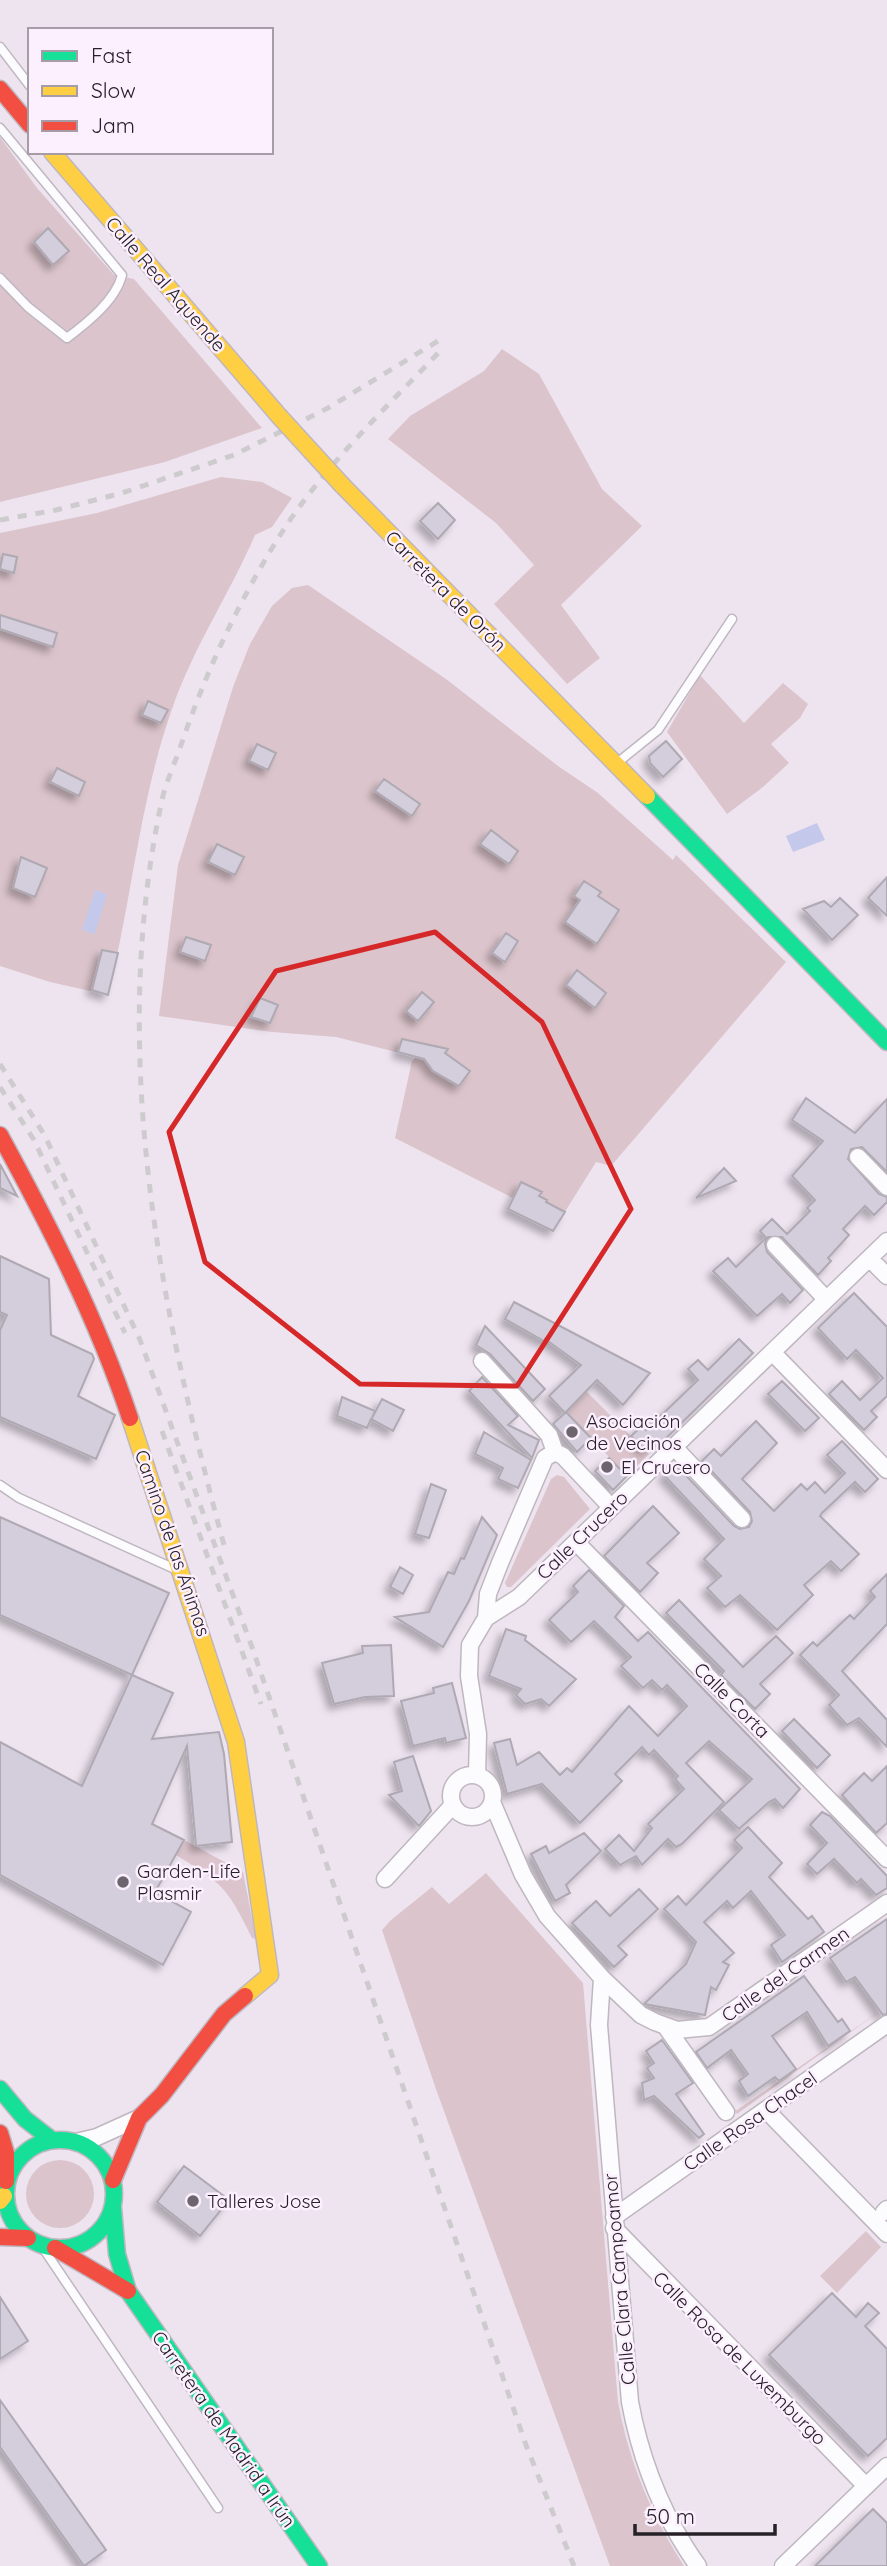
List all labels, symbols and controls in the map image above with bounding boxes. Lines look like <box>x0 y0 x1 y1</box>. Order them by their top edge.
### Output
legend <box>28 28 273 154</box>
text: Fast <box>91 42 132 68</box>
text: Slow <box>91 77 136 103</box>
text: Jam <box>91 112 135 138</box>
street label: Calle Real Aquende <box>101 211 231 357</box>
street label: Carretera de Orón <box>380 525 512 657</box>
place label: Asociación de Vecinos <box>586 1409 682 1455</box>
marker: Asociación de Vecinos <box>564 1424 580 1440</box>
street label: Camino de las Ánimas <box>130 1447 216 1639</box>
place label: El Crucero <box>621 1455 711 1479</box>
marker: El Crucero <box>599 1459 615 1475</box>
street label: Calle Crucero <box>531 1485 633 1585</box>
street label: Calle Corta <box>689 1657 775 1743</box>
place label: Garden-Life Plasmir <box>137 1859 241 1905</box>
marker: Garden-Life Plasmir <box>115 1874 131 1890</box>
street label: Calle del Carmen <box>716 1921 854 2027</box>
street label: Calle Rosa Chacel <box>678 2066 822 2176</box>
street label: Calle Clara Campoamor <box>598 2172 640 2386</box>
place label: Talleres Jose <box>207 2189 321 2213</box>
marker: Talleres Jose <box>185 2193 201 2209</box>
street label: Calle Rosa de Luxemburgo <box>648 2266 832 2450</box>
street label: Carretera de Madrid a Irún <box>147 2326 301 2532</box>
scale bar <box>635 2492 775 2536</box>
text: 50 m <box>646 2503 695 2529</box>

